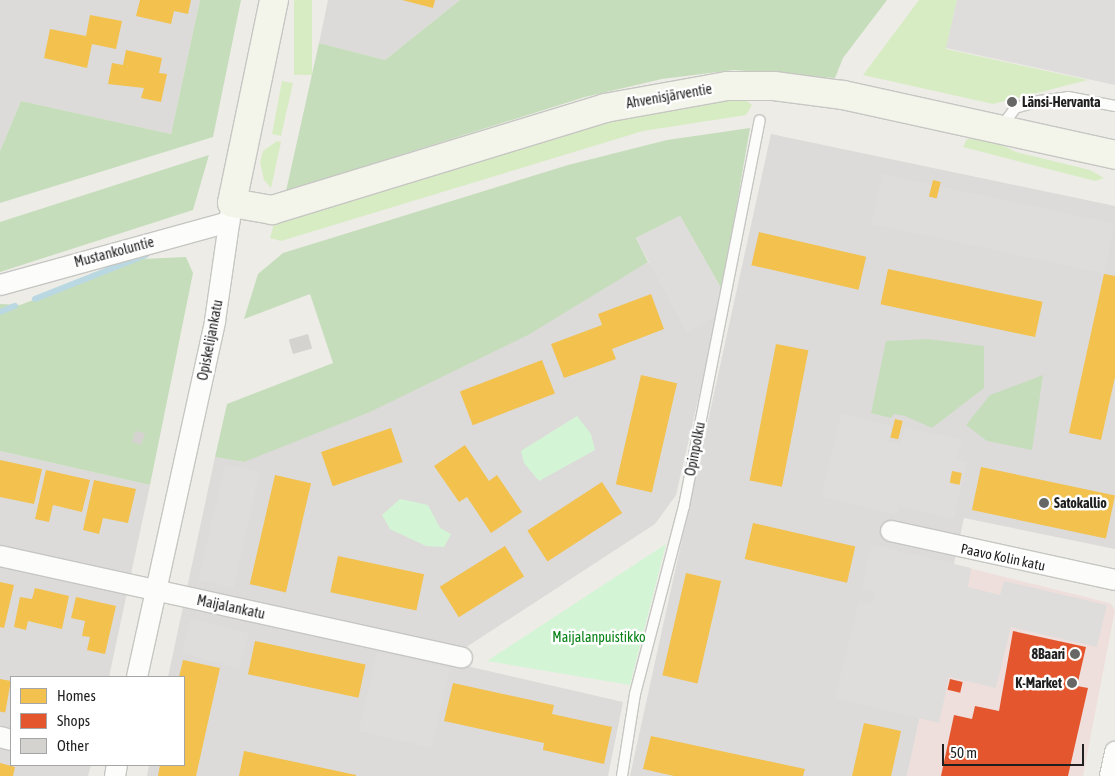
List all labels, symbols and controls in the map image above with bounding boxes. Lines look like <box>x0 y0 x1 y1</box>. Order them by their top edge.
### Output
street label: Ahvenisjärventie <box>625 80 713 112</box>
place label: Länsi-Hervanta <box>1022 94 1100 110</box>
marker: Länsi-Hervanta <box>1006 96 1018 108</box>
street label: Mustankoluntie <box>72 233 156 271</box>
street label: Opiskelijankatu <box>194 298 226 382</box>
street label: Opinpolku <box>682 421 708 477</box>
place label: Satokallio <box>1054 495 1107 511</box>
marker: Satokallio <box>1038 497 1050 509</box>
street label: Paavo Kolin katu <box>959 540 1047 574</box>
street label: Maijalankatu <box>195 592 267 622</box>
park label: Maijalanpuistikko <box>552 629 646 645</box>
place label: 8Baari <box>1031 646 1065 662</box>
marker: 8Baari <box>1069 648 1081 660</box>
place label: K-Market <box>1015 675 1062 691</box>
legend <box>10 676 185 766</box>
marker: K-Market <box>1066 677 1078 689</box>
text: Homes <box>57 687 96 704</box>
text: Shops <box>57 712 90 729</box>
scale bar <box>945 734 1088 766</box>
text: Other <box>57 737 89 754</box>
text: 50 m <box>950 744 977 761</box>

